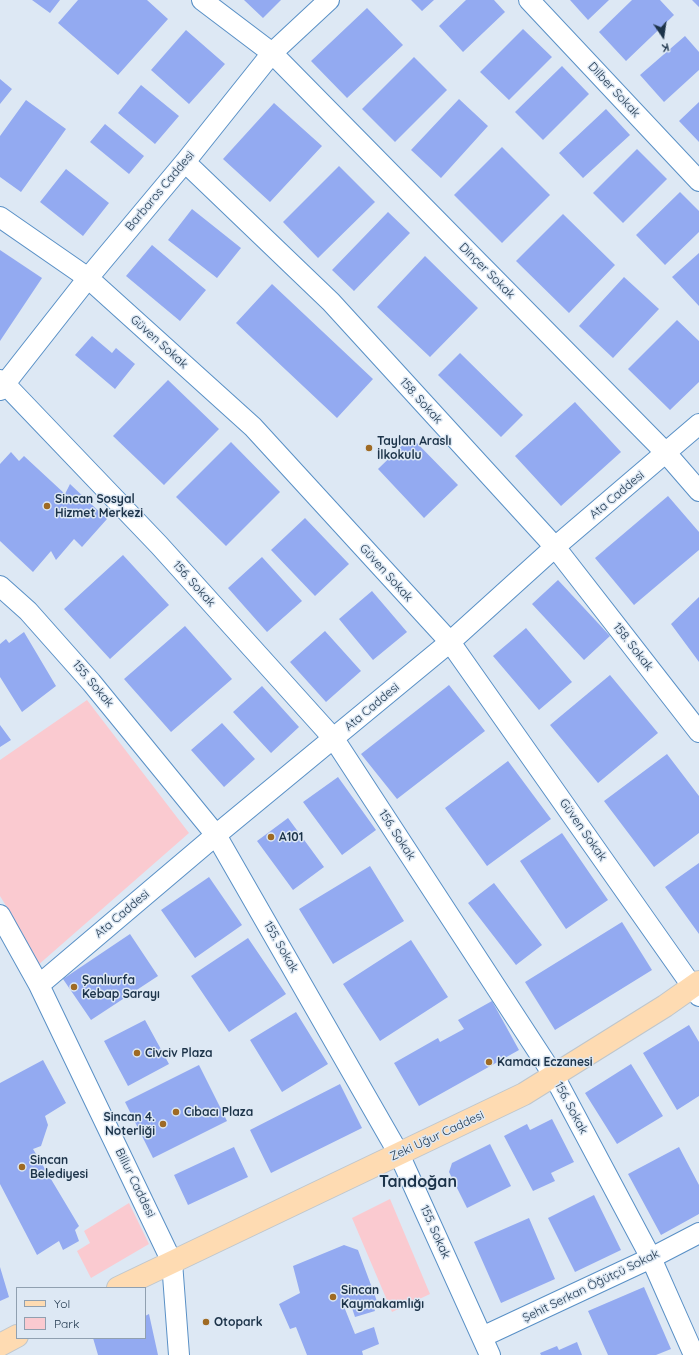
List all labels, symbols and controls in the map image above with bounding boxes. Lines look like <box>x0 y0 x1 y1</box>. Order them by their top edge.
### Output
north arrow <box>643 16 683 56</box>
text: K <box>661 40 671 55</box>
street label: Dilber Sokak <box>585 60 643 120</box>
street label: Barbaros Caddesi <box>123 148 197 234</box>
street label: Dinçer Sokak <box>456 240 518 302</box>
street label: Güven Sokak <box>127 312 191 372</box>
street label: 158. Sokak <box>397 375 445 427</box>
place label: Taylan Araslı İlkokulu <box>377 434 451 462</box>
marker: Taylan Araslı İlkokulu <box>364 443 374 453</box>
street label: Ata Caddesi <box>587 468 647 522</box>
place label: Sincan Sosyal Hizmet Merkezi <box>55 492 143 520</box>
marker: Sincan Sosyal Hizmet Merkezi <box>42 501 52 511</box>
street label: Güven Sokak <box>356 541 416 605</box>
street label: 156. Sokak <box>170 558 218 610</box>
street label: 158. Sokak <box>610 620 656 674</box>
street label: 155. Sokak <box>69 658 117 710</box>
street label: Ata Caddesi <box>342 680 402 734</box>
street label: Güven Sokak <box>556 796 610 864</box>
street label: 156. Sokak <box>375 807 419 863</box>
place label: A101 <box>279 830 303 844</box>
marker: A101 <box>266 832 276 842</box>
street label: Ata Caddesi <box>92 887 152 941</box>
street label: 155. Sokak <box>261 919 301 975</box>
place label: Şanlıurfa Kebap Sarayı <box>82 973 160 1001</box>
marker: Şanlıurfa Kebap Sarayı <box>69 982 79 992</box>
place label: Civciv Plaza <box>145 1046 213 1060</box>
marker: Civciv Plaza <box>132 1048 142 1058</box>
place label: Kamacı Eczanesi <box>497 1055 593 1069</box>
marker: Kamacı Eczanesi <box>484 1057 494 1067</box>
street label: 156. Sokak <box>551 1079 591 1137</box>
place label: Cıbacı Plaza <box>184 1105 253 1119</box>
marker: Cıbacı Plaza <box>171 1107 181 1117</box>
street label: Zeki Uğur Caddesi <box>388 1108 486 1164</box>
place label: Sincan 4. Noterliği <box>104 1110 155 1138</box>
marker: Sincan 4. Noterliği <box>158 1119 168 1129</box>
street label: Billur Caddesi <box>112 1146 158 1220</box>
place label: Sincan Belediyesi <box>30 1153 88 1181</box>
marker: Sincan Belediyesi <box>17 1162 27 1172</box>
district label: Tandoğan <box>379 1172 457 1192</box>
street label: 155. Sokak <box>417 1203 453 1261</box>
street label: Şehit Serkan Öğütçü Sokak <box>520 1247 662 1325</box>
place label: Sincan Kaymakamlığı <box>341 1283 424 1311</box>
legend <box>16 1287 146 1339</box>
marker: Sincan Kaymakamlığı <box>328 1292 338 1302</box>
text: Yol <box>54 1296 70 1311</box>
place label: Otopark <box>214 1315 263 1329</box>
text: Park <box>54 1316 79 1331</box>
marker: Otopark <box>201 1317 211 1327</box>

